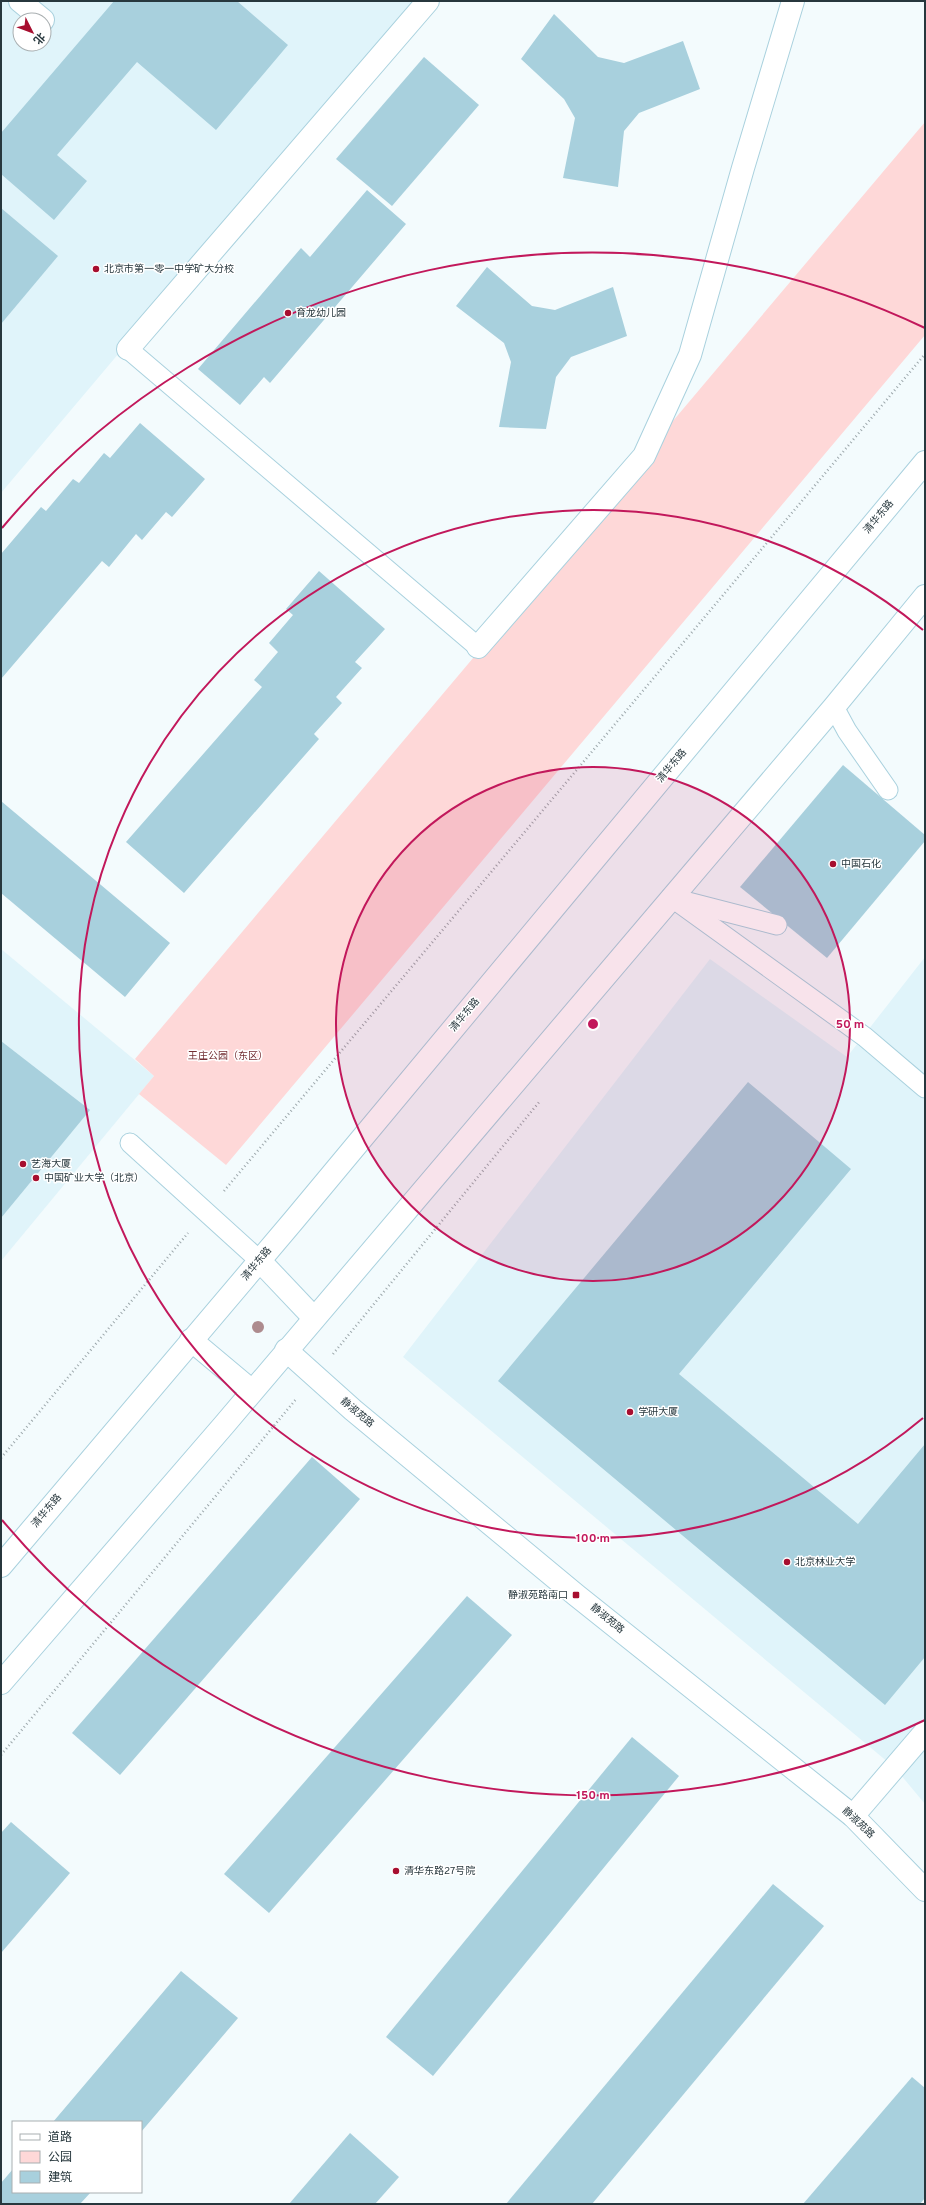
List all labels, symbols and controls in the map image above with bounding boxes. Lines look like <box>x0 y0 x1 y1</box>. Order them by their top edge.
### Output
north arrow <box>12 12 52 52</box>
text: 北 <box>30 29 48 47</box>
place label: 北京市第一零一中学矿大分校 <box>104 263 234 276</box>
marker: 北京市第一零一中学矿大分校 <box>91 264 101 274</box>
place label: 育龙幼儿园 <box>296 307 346 320</box>
marker: 育龙幼儿园 <box>283 308 293 318</box>
street label: 清华东路 <box>861 498 897 536</box>
street label: 清华东路 <box>654 747 690 785</box>
place label: 中国石化 <box>841 858 881 871</box>
marker: 中国石化 <box>828 859 838 869</box>
street label: 清华东路 <box>447 996 483 1034</box>
centre of rings <box>586 1017 600 1031</box>
text: 50 m <box>836 1017 864 1033</box>
park label: 王庄公园（东区） <box>188 1050 268 1063</box>
place label: 艺海大厦 <box>31 1158 71 1171</box>
marker: 艺海大厦 <box>18 1159 28 1169</box>
place label: 中国矿业大学（北京） <box>44 1172 144 1185</box>
marker: 中国矿业大学（北京） <box>31 1173 41 1183</box>
street label: 清华东路 <box>239 1245 275 1283</box>
street label: 静淑苑路 <box>338 1395 376 1431</box>
place label: 学研大厦 <box>638 1406 678 1419</box>
marker: 学研大厦 <box>625 1407 635 1417</box>
street label: 清华东路 <box>29 1492 65 1530</box>
text: 100 m <box>576 1531 610 1547</box>
place label: 北京林业大学 <box>795 1556 855 1569</box>
marker: 北京林业大学 <box>782 1557 792 1567</box>
place label: 静淑苑路南口 <box>508 1589 568 1602</box>
marker: 静淑苑路南口 <box>571 1590 581 1600</box>
street label: 静淑苑路 <box>587 1601 627 1637</box>
text: 150 m <box>576 1788 610 1804</box>
street label: 静淑苑路 <box>839 1805 877 1841</box>
place label: 清华东路27号院 <box>404 1865 475 1878</box>
marker: 清华东路27号院 <box>391 1866 401 1876</box>
legend <box>12 2121 142 2193</box>
text: 道路 <box>48 2130 72 2146</box>
text: 公园 <box>48 2150 72 2166</box>
text: 建筑 <box>48 2170 72 2186</box>

